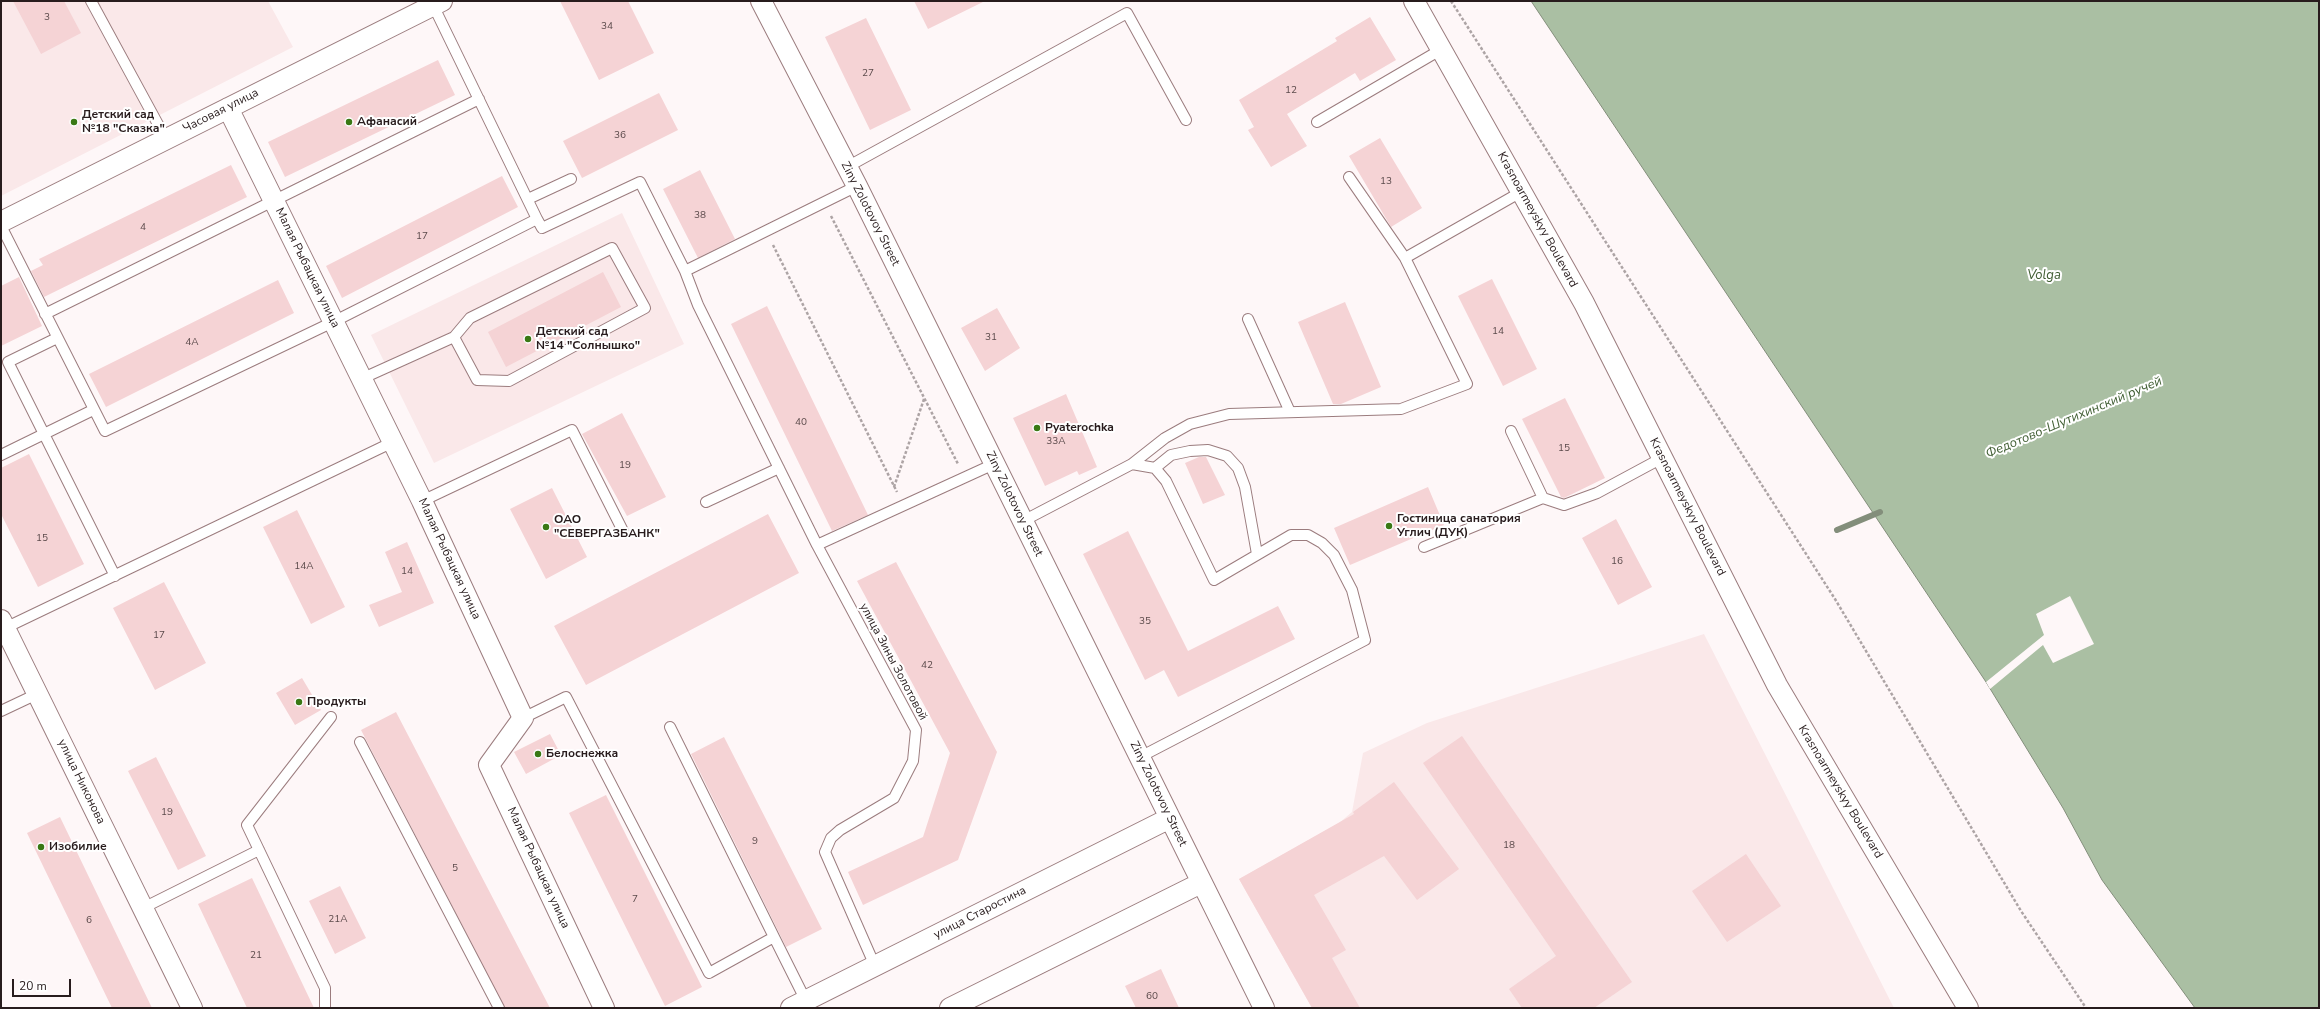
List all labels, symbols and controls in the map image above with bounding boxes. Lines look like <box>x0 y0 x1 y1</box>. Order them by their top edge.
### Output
house number: 3 <box>44 12 50 24</box>
house number: 34 <box>601 21 613 33</box>
house number: 27 <box>862 68 874 80</box>
house number: 12 <box>1285 85 1297 97</box>
street label: Часовая улица <box>181 86 261 136</box>
place label: Детский сад №18 "Сказка" <box>82 108 165 136</box>
place label: Афанасий <box>357 115 417 129</box>
marker: Детский сад №18 "Сказка" <box>69 117 79 127</box>
marker: Афанасий <box>344 117 354 127</box>
house number: 36 <box>614 130 626 142</box>
street label: Krasnoarmeyskyy Boulevard <box>1494 150 1580 290</box>
street label: Ziny Zolotovoy Street <box>837 160 903 268</box>
house number: 13 <box>1380 176 1392 188</box>
street label: Малая Рыбацкая улица <box>272 205 342 331</box>
house number: 38 <box>694 210 706 222</box>
house number: 4 <box>140 222 146 234</box>
house number: 17 <box>416 231 428 243</box>
water label: Volga <box>2027 268 2061 284</box>
place label: Детский сад №14 "Солнышко" <box>536 325 640 353</box>
house number: 14 <box>1492 326 1504 338</box>
house number: 31 <box>985 332 997 344</box>
marker: Детский сад №14 "Солнышко" <box>523 334 533 344</box>
house number: 4А <box>185 337 199 349</box>
water label: Федотово-Шутихинский ручей <box>1983 374 2165 462</box>
house number: 40 <box>795 417 807 429</box>
place label: Pyaterochka <box>1045 421 1114 435</box>
marker: Pyaterochka <box>1032 423 1042 433</box>
house number: 33А <box>1046 436 1066 448</box>
street label: Krasnoarmeyskyy Boulevard <box>1646 436 1728 578</box>
house number: 15 <box>1558 443 1570 455</box>
street label: Ziny Zolotovoy Street <box>982 449 1046 559</box>
house number: 19 <box>619 460 631 472</box>
street label: Малая Рыбацкая улица <box>415 496 483 622</box>
place label: Гостиница санатория Углич (ДУК) <box>1397 512 1521 540</box>
place label: ОАО "СЕВЕРГАЗБАНК" <box>554 513 660 541</box>
marker: Гостиница санатория Углич (ДУК) <box>1384 521 1394 531</box>
marker: ОАО "СЕВЕРГАЗБАНК" <box>541 522 551 532</box>
house number: 15 <box>36 533 48 545</box>
house number: 16 <box>1611 556 1623 568</box>
house number: 14А <box>294 561 314 573</box>
house number: 14 <box>401 566 413 578</box>
street label: улица Зины Золотовой <box>856 601 930 723</box>
house number: 35 <box>1139 616 1151 628</box>
house number: 17 <box>153 630 165 642</box>
house number: 42 <box>921 660 933 672</box>
place label: Продукты <box>307 695 366 709</box>
marker: Продукты <box>294 697 304 707</box>
street label: Krasnoarmeyskyy Boulevard <box>1794 723 1886 861</box>
street label: улица Никонова <box>54 737 108 827</box>
street label: Ziny Zolotovoy Street <box>1126 739 1190 849</box>
place label: Белоснежка <box>546 747 618 761</box>
marker: Белоснежка <box>533 749 543 759</box>
street label: Малая Рыбацкая улица <box>504 805 572 931</box>
house number: 19 <box>161 807 173 819</box>
house number: 9 <box>752 836 758 848</box>
place label: Изобилие <box>49 840 107 854</box>
house number: 18 <box>1503 840 1515 852</box>
marker: Изобилие <box>36 842 46 852</box>
house number: 5 <box>452 863 458 875</box>
street label: улица Старостина <box>931 883 1029 943</box>
house number: 7 <box>632 894 638 906</box>
house number: 21А <box>328 914 348 926</box>
house number: 6 <box>86 915 92 927</box>
house number: 21 <box>250 950 262 962</box>
scale bar <box>14 971 73 997</box>
text: 20 m <box>19 978 47 994</box>
house number: 60 <box>1146 991 1158 1003</box>

